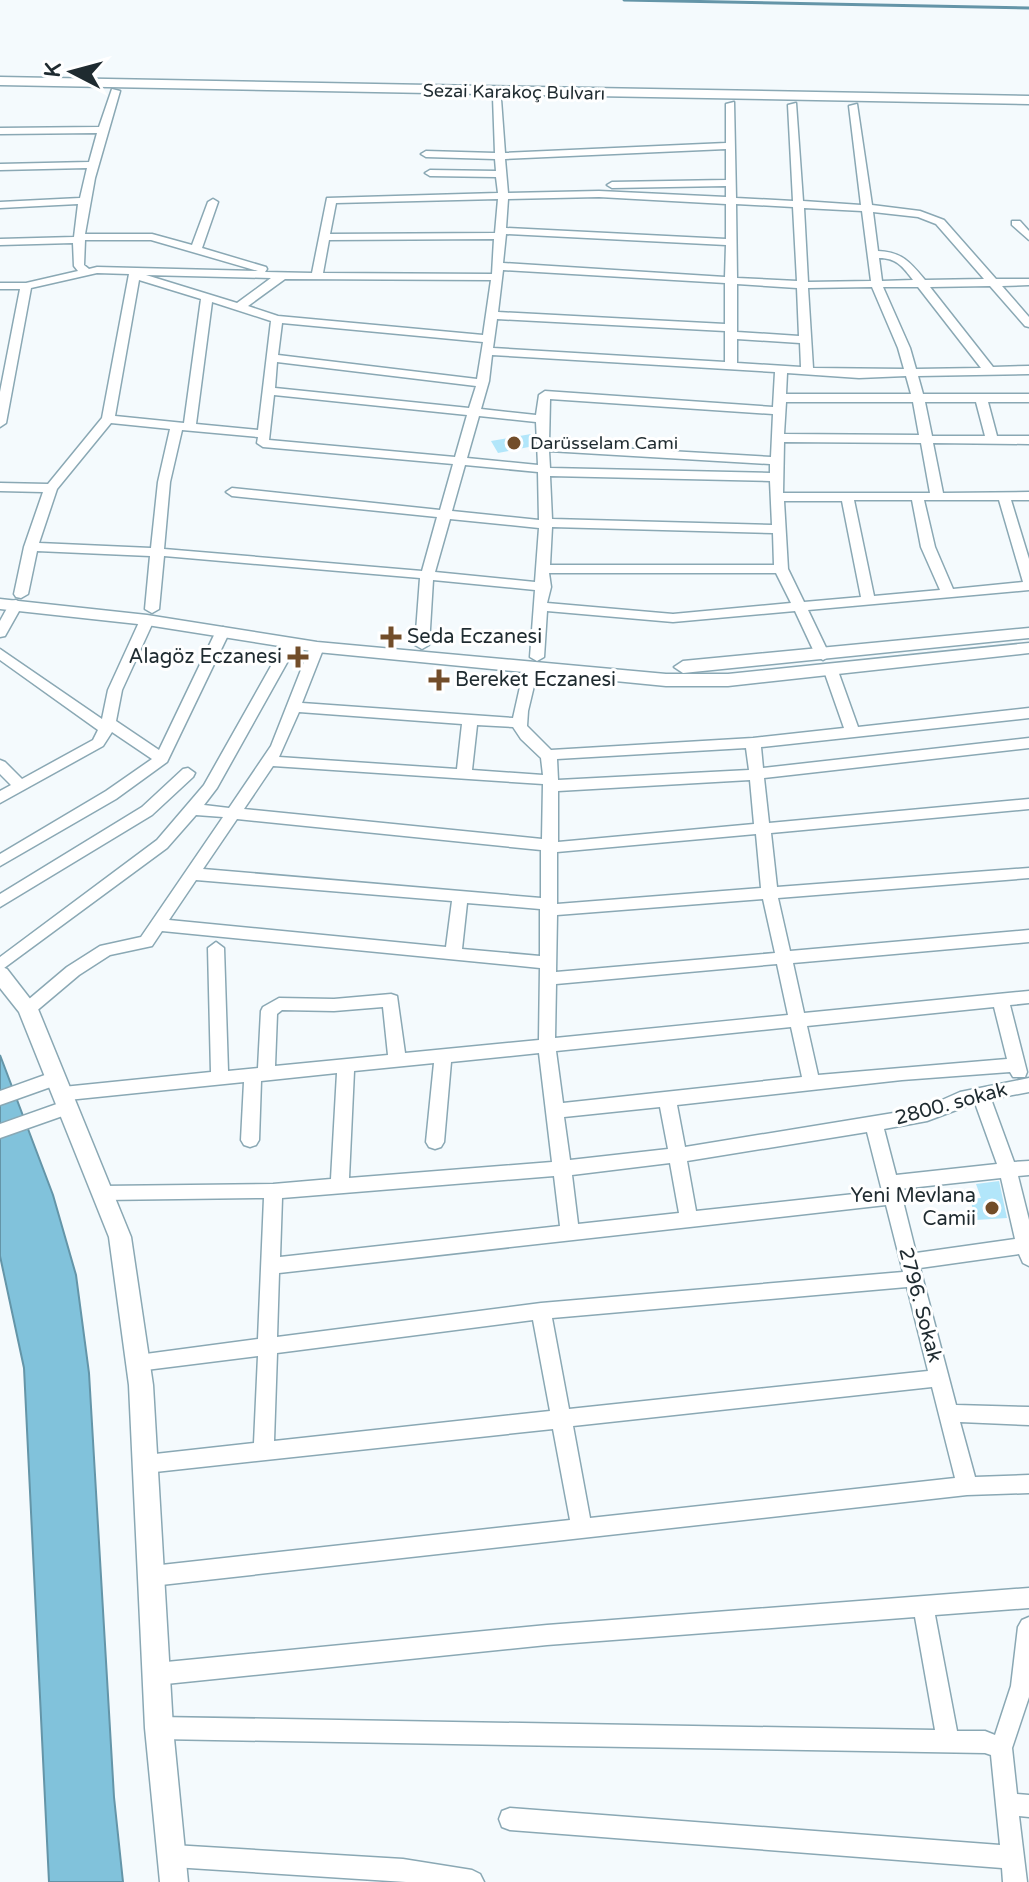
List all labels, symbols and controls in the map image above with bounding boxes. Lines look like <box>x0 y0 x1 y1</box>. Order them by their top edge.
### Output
north arrow <box>32 32 112 112</box>
text: K <box>39 61 67 79</box>
street label: Sezai Karakoç Bulvarı <box>423 79 605 105</box>
place label: Darüsselam Cami <box>530 432 678 454</box>
marker: Darüsselam Cami <box>505 434 523 452</box>
place label: Seda Eczanesi <box>407 625 542 649</box>
marker: Seda Eczanesi <box>382 628 400 646</box>
place label: Alagöz Eczanesi <box>129 645 282 669</box>
marker: Alagöz Eczanesi <box>289 648 307 666</box>
place label: Bereket Eczanesi <box>455 668 616 692</box>
marker: Bereket Eczanesi <box>430 671 448 689</box>
street label: 2800. sokak <box>892 1077 1010 1131</box>
place label: Yeni Mevlana Camii <box>851 1184 976 1231</box>
marker: Yeni Mevlana Camii <box>983 1199 1001 1217</box>
street label: 2796. Sokak <box>893 1245 947 1365</box>

